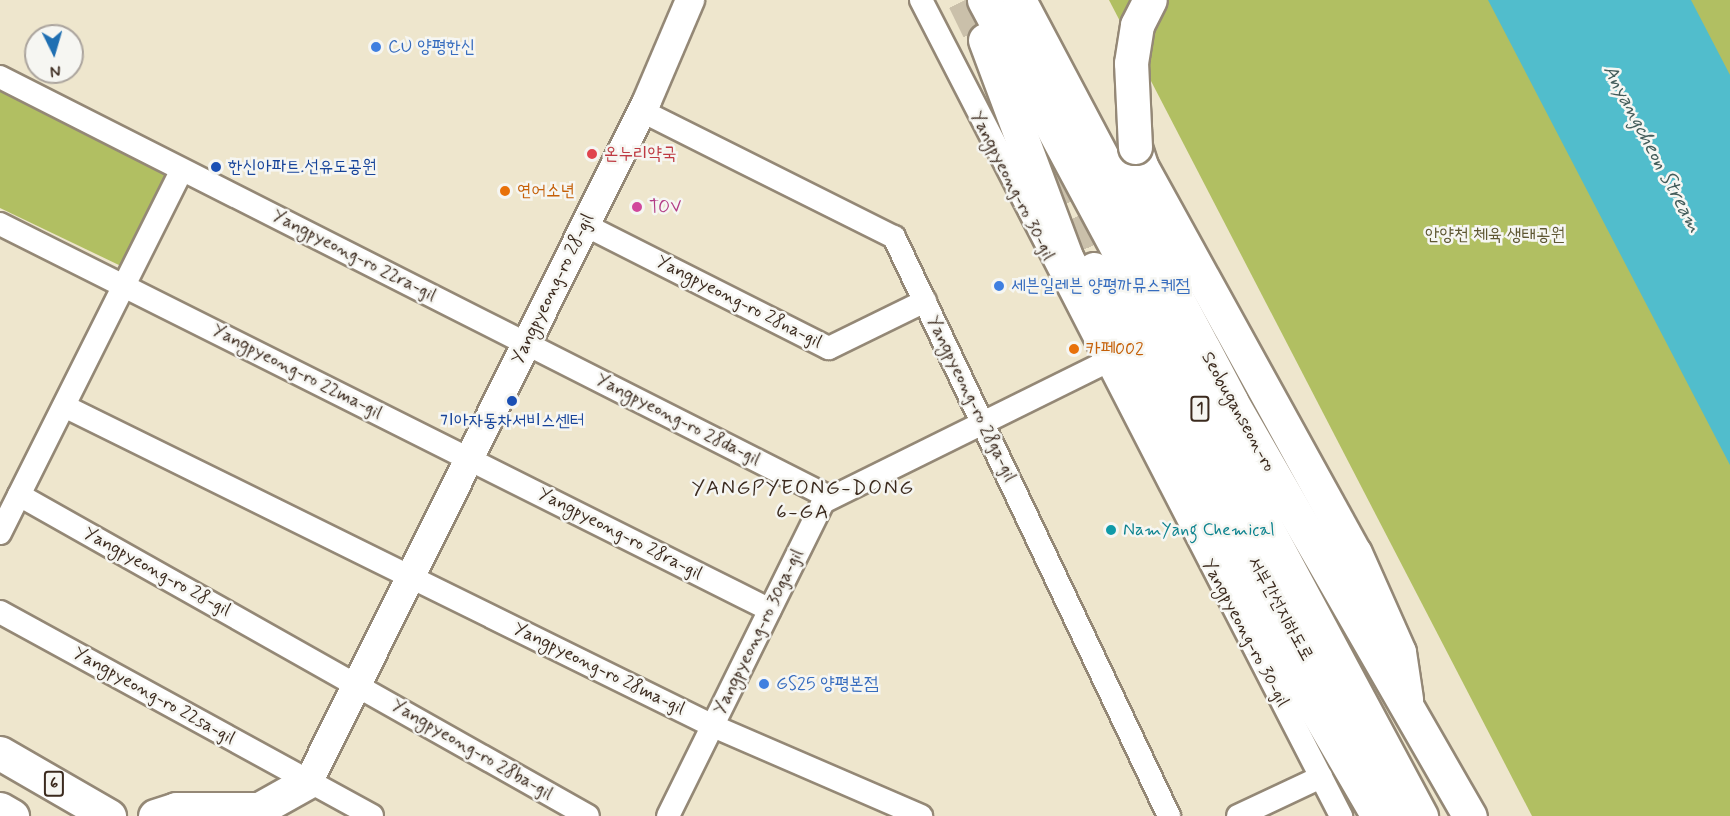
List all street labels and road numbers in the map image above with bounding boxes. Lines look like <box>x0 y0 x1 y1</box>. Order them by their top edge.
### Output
street label: Yangpyeong-ro 30-gil <box>965 108 1059 264</box>
street label: Yangpyeong-ro 22ra-gil <box>268 205 440 307</box>
street label: Yangpyeong-ro 28-gil <box>507 210 599 368</box>
street label: Yangpyeong-ro 28na-gil <box>653 251 825 353</box>
street label: Yangpyeong-ro 28ga-gil <box>921 313 1021 485</box>
street label: Yangpyeong-ro 22ma-gil <box>208 320 386 424</box>
street label: Seobuganseon-ro <box>1196 348 1280 476</box>
street label: Yangpyeong-ro 28da-gil <box>592 369 764 471</box>
road number: 1 <box>1190 396 1210 422</box>
street label: Yangpyeong-ro 28ra-gil <box>534 483 706 585</box>
street label: Yangpyeong-ro 28-gil <box>80 523 234 621</box>
street label: Yangpyeong-ro 30ga-gil <box>710 546 808 718</box>
street label: 서부간선지하도로 <box>1242 553 1318 665</box>
street label: Yangpyeong-ro 30-gil <box>1197 555 1293 711</box>
street label: Yangpyeong-ro 28ma-gil <box>510 618 688 720</box>
street label: Yangpyeong-ro 22sa-gil <box>69 643 239 749</box>
street label: Yangpyeong-ro 28ba-gil <box>387 695 557 805</box>
road number: 6 <box>44 771 64 797</box>

